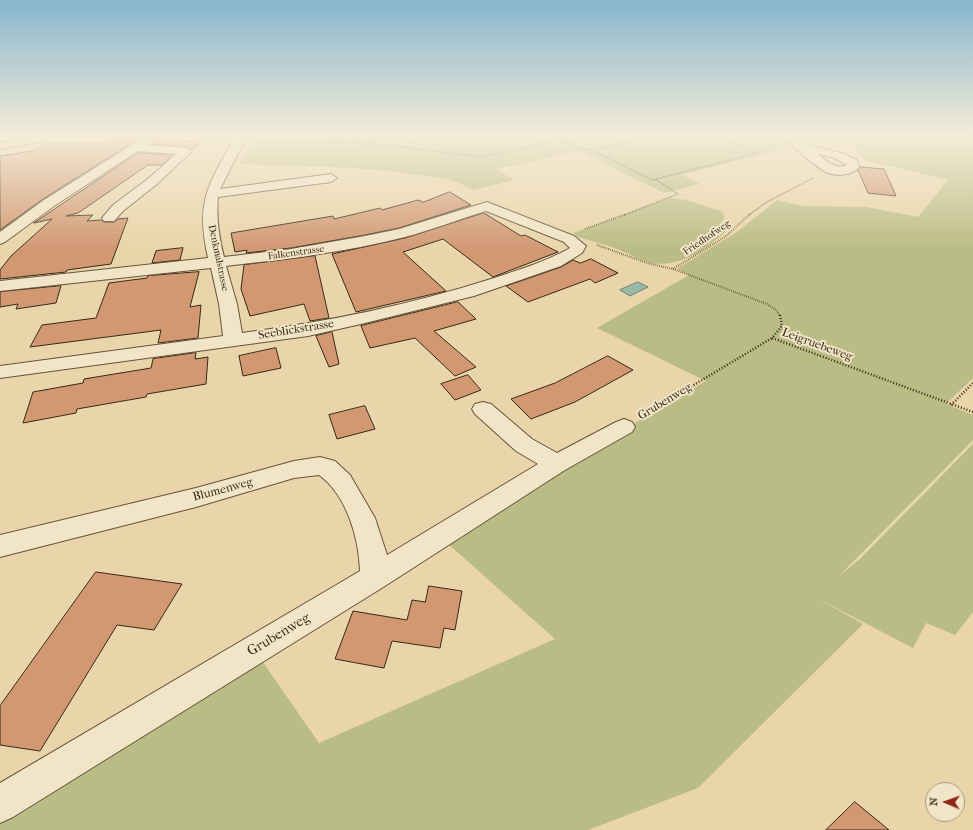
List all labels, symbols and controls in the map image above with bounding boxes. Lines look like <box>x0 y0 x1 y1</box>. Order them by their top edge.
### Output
street label: Friedhofweg <box>681 218 733 258</box>
street label: Denkmalstrasse <box>205 224 231 292</box>
street label: Falkenstrasse <box>267 243 325 263</box>
street label: Seeblickstrasse <box>257 317 335 343</box>
street label: Leigruebeweg <box>780 326 854 364</box>
street label: Grubenweg <box>635 380 695 424</box>
street label: Blumenweg <box>191 475 255 505</box>
street label: Grubenweg <box>244 610 314 660</box>
north arrow <box>925 782 965 822</box>
text: N <box>927 797 940 806</box>

